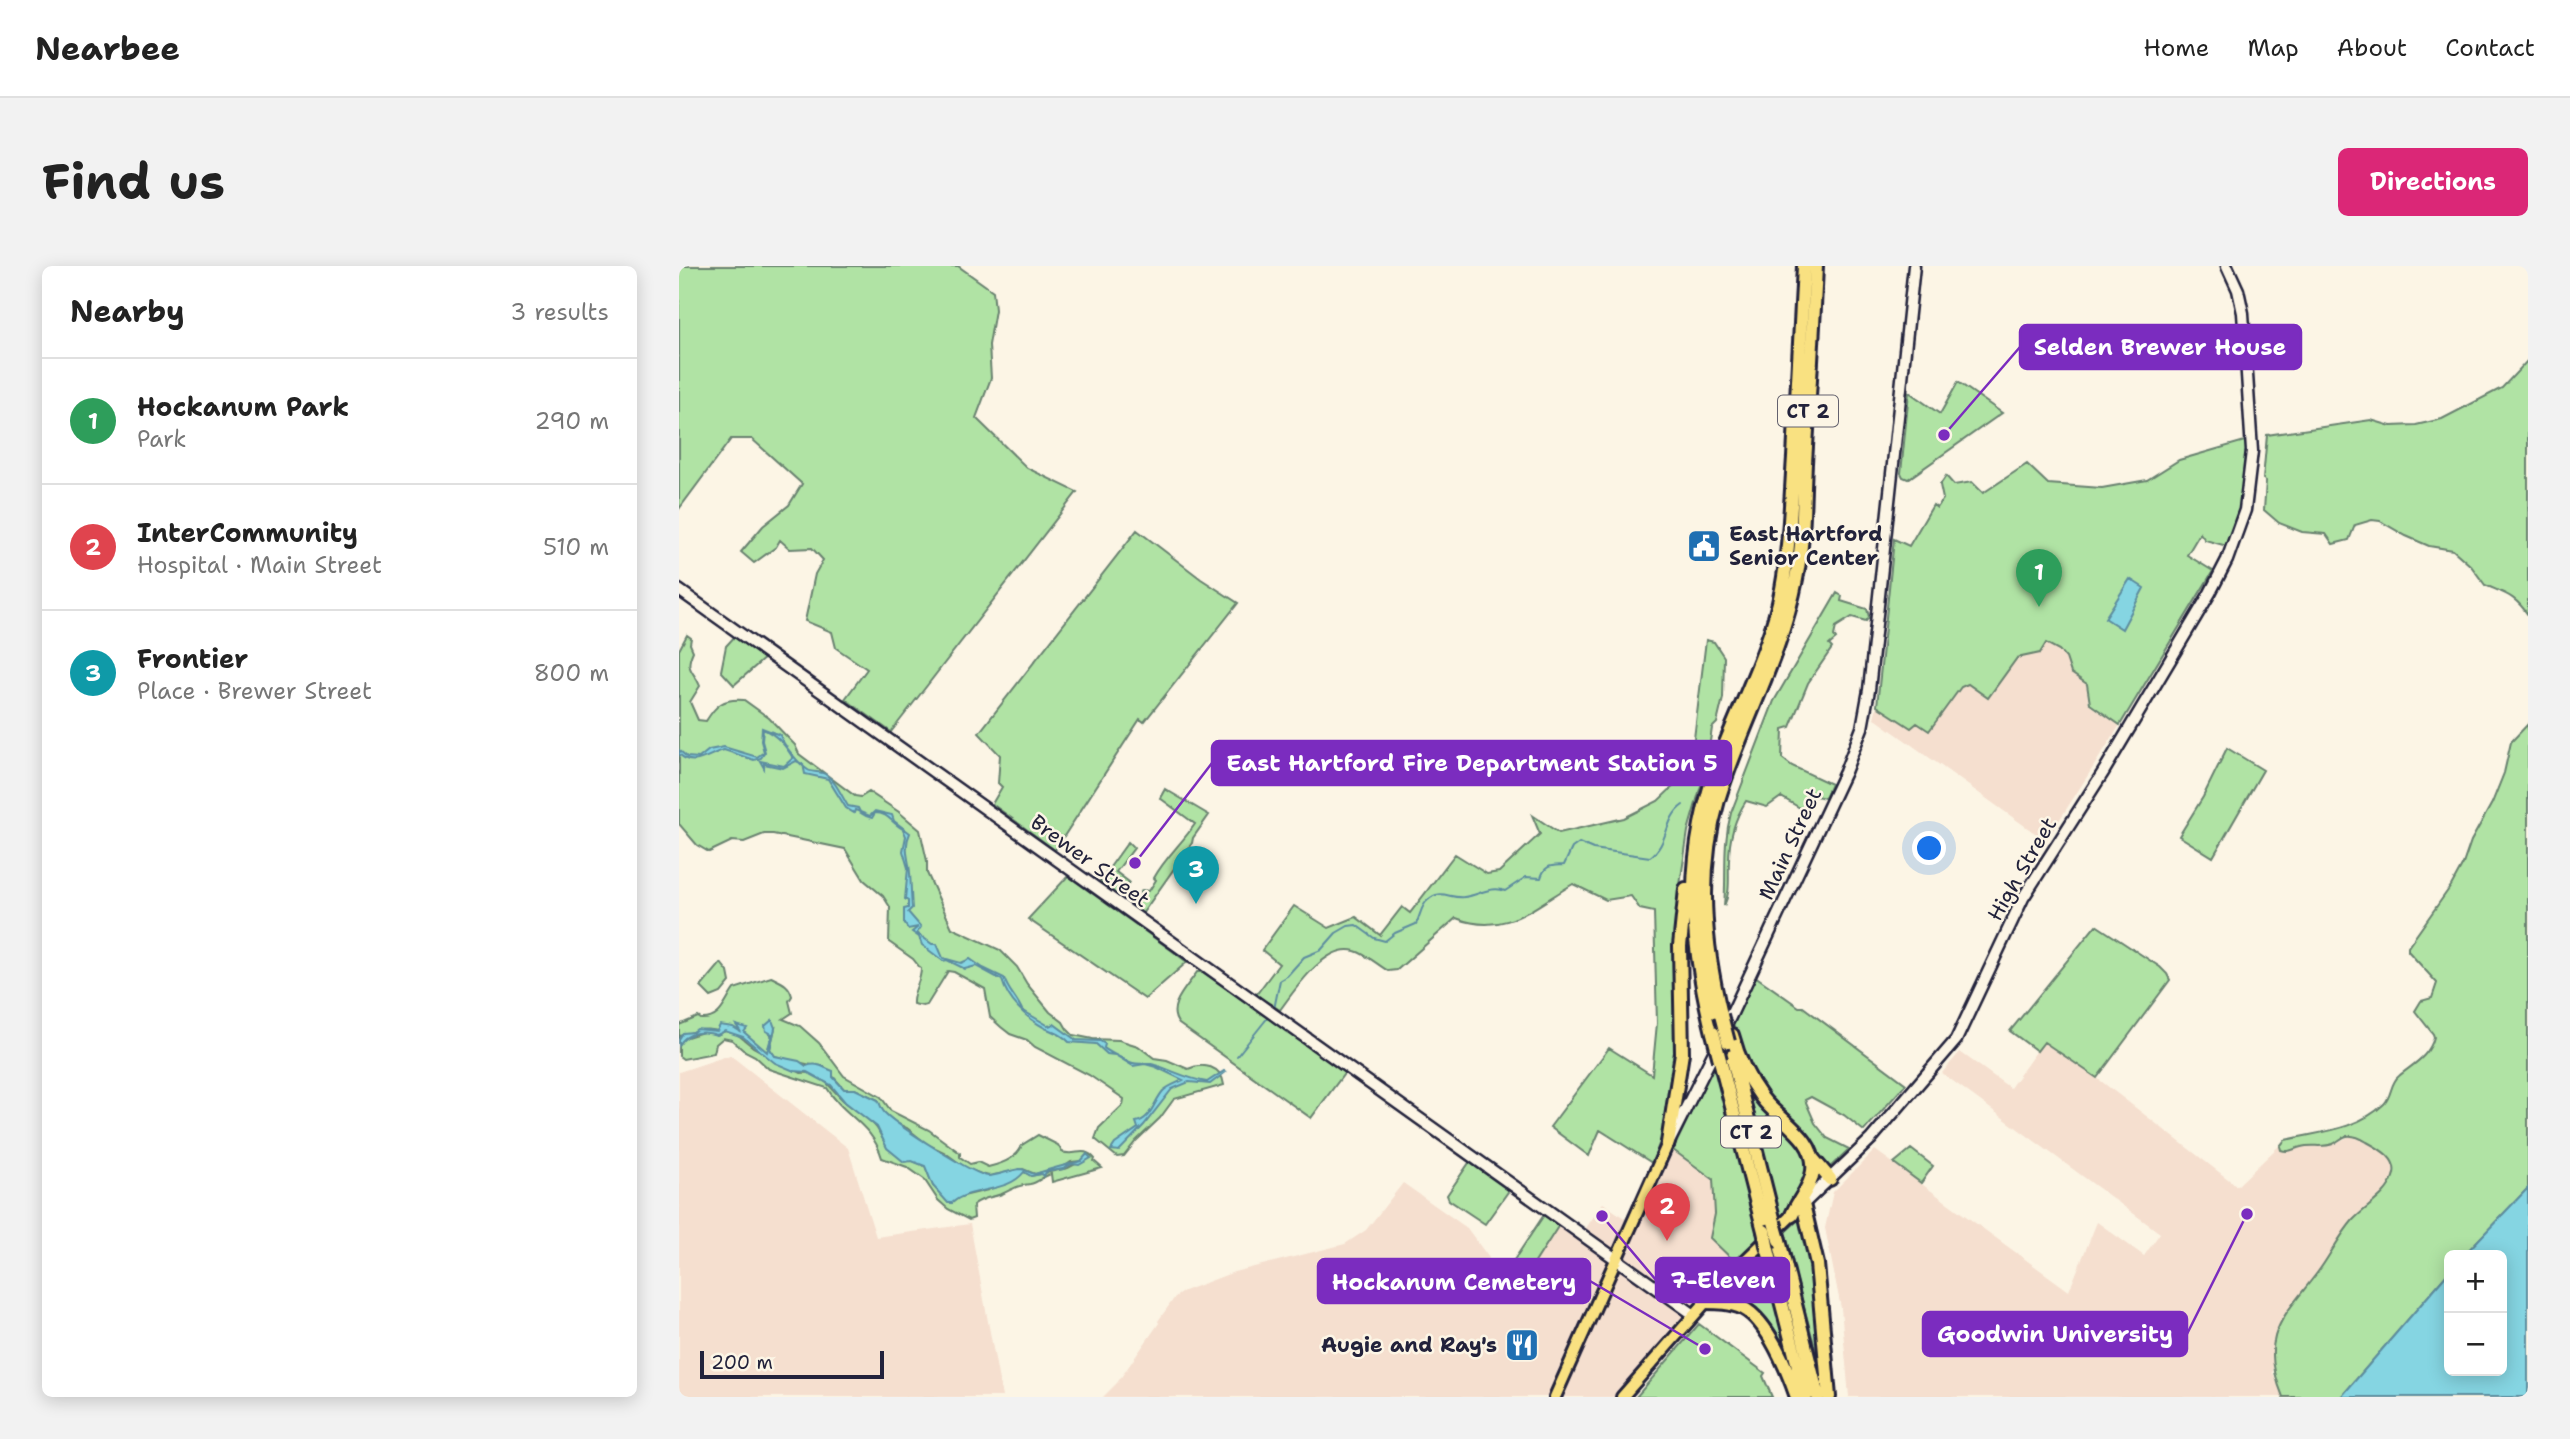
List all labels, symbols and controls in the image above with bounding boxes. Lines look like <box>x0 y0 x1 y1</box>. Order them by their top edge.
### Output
text: Nearbee <box>35 26 180 71</box>
text: Home <box>2143 32 2209 64</box>
text: Map <box>2247 32 2299 64</box>
text: About <box>2337 32 2407 64</box>
text: Contact <box>2445 32 2535 64</box>
button: Directions <box>2338 148 2528 216</box>
text: Find us <box>42 149 225 215</box>
text: Nearby <box>70 291 185 332</box>
text: 3 results <box>510 297 609 327</box>
callout: Selden Brewer House <box>2020 325 2301 369</box>
text: Selden Brewer House <box>2034 332 2286 362</box>
text: Hockanum Park <box>137 389 349 424</box>
road number: CT 2 <box>1778 396 1838 426</box>
text: 1 <box>88 406 98 436</box>
text: 290 m <box>535 406 609 436</box>
text: Park <box>137 424 186 454</box>
text: InterCommunity <box>137 515 358 550</box>
place label: East Hartford Senior Center <box>1729 520 1883 572</box>
public building icon: East Hartford Senior Center <box>1685 527 1723 565</box>
text: 2 <box>85 532 101 562</box>
text: 510 m <box>543 532 609 562</box>
pin: 1 <box>2016 549 2062 607</box>
text: Hospital · Main Street <box>137 550 382 580</box>
text: Frontier <box>137 641 248 676</box>
text: 3 <box>85 658 101 688</box>
text: 800 m <box>534 658 609 688</box>
text: Place · Brewer Street <box>137 676 372 706</box>
callout: East Hartford Fire Department Station 5 <box>1212 741 1731 785</box>
text: East Hartford Fire Department Station 5 <box>1226 748 1718 778</box>
street label: Main Street <box>1752 783 1828 905</box>
street label: Brewer Street <box>1025 808 1155 914</box>
street label: High Street <box>1981 812 2063 926</box>
your location <box>1912 831 1946 865</box>
pin: 3 <box>1173 846 1219 904</box>
road number: CT 2 <box>1721 1116 1781 1147</box>
pin: 2 <box>1644 1183 1690 1241</box>
map controls <box>2444 1250 2507 1376</box>
button: + <box>2444 1250 2507 1313</box>
callout: 7-Eleven <box>1656 1258 1789 1302</box>
callout: Hockanum Cemetery <box>1318 1259 1590 1303</box>
text: 7-Eleven <box>1670 1265 1776 1295</box>
text: Hockanum Cemetery <box>1332 1267 1576 1297</box>
callout: Goodwin University <box>1923 1312 2187 1356</box>
button: − <box>2444 1313 2507 1376</box>
text: Goodwin University <box>1937 1319 2173 1349</box>
restaurant icon: Augie and Ray's <box>1503 1326 1541 1364</box>
place label: Augie and Ray's <box>1321 1331 1497 1359</box>
scale bar <box>700 1348 884 1380</box>
text: 200 m <box>711 1350 773 1375</box>

